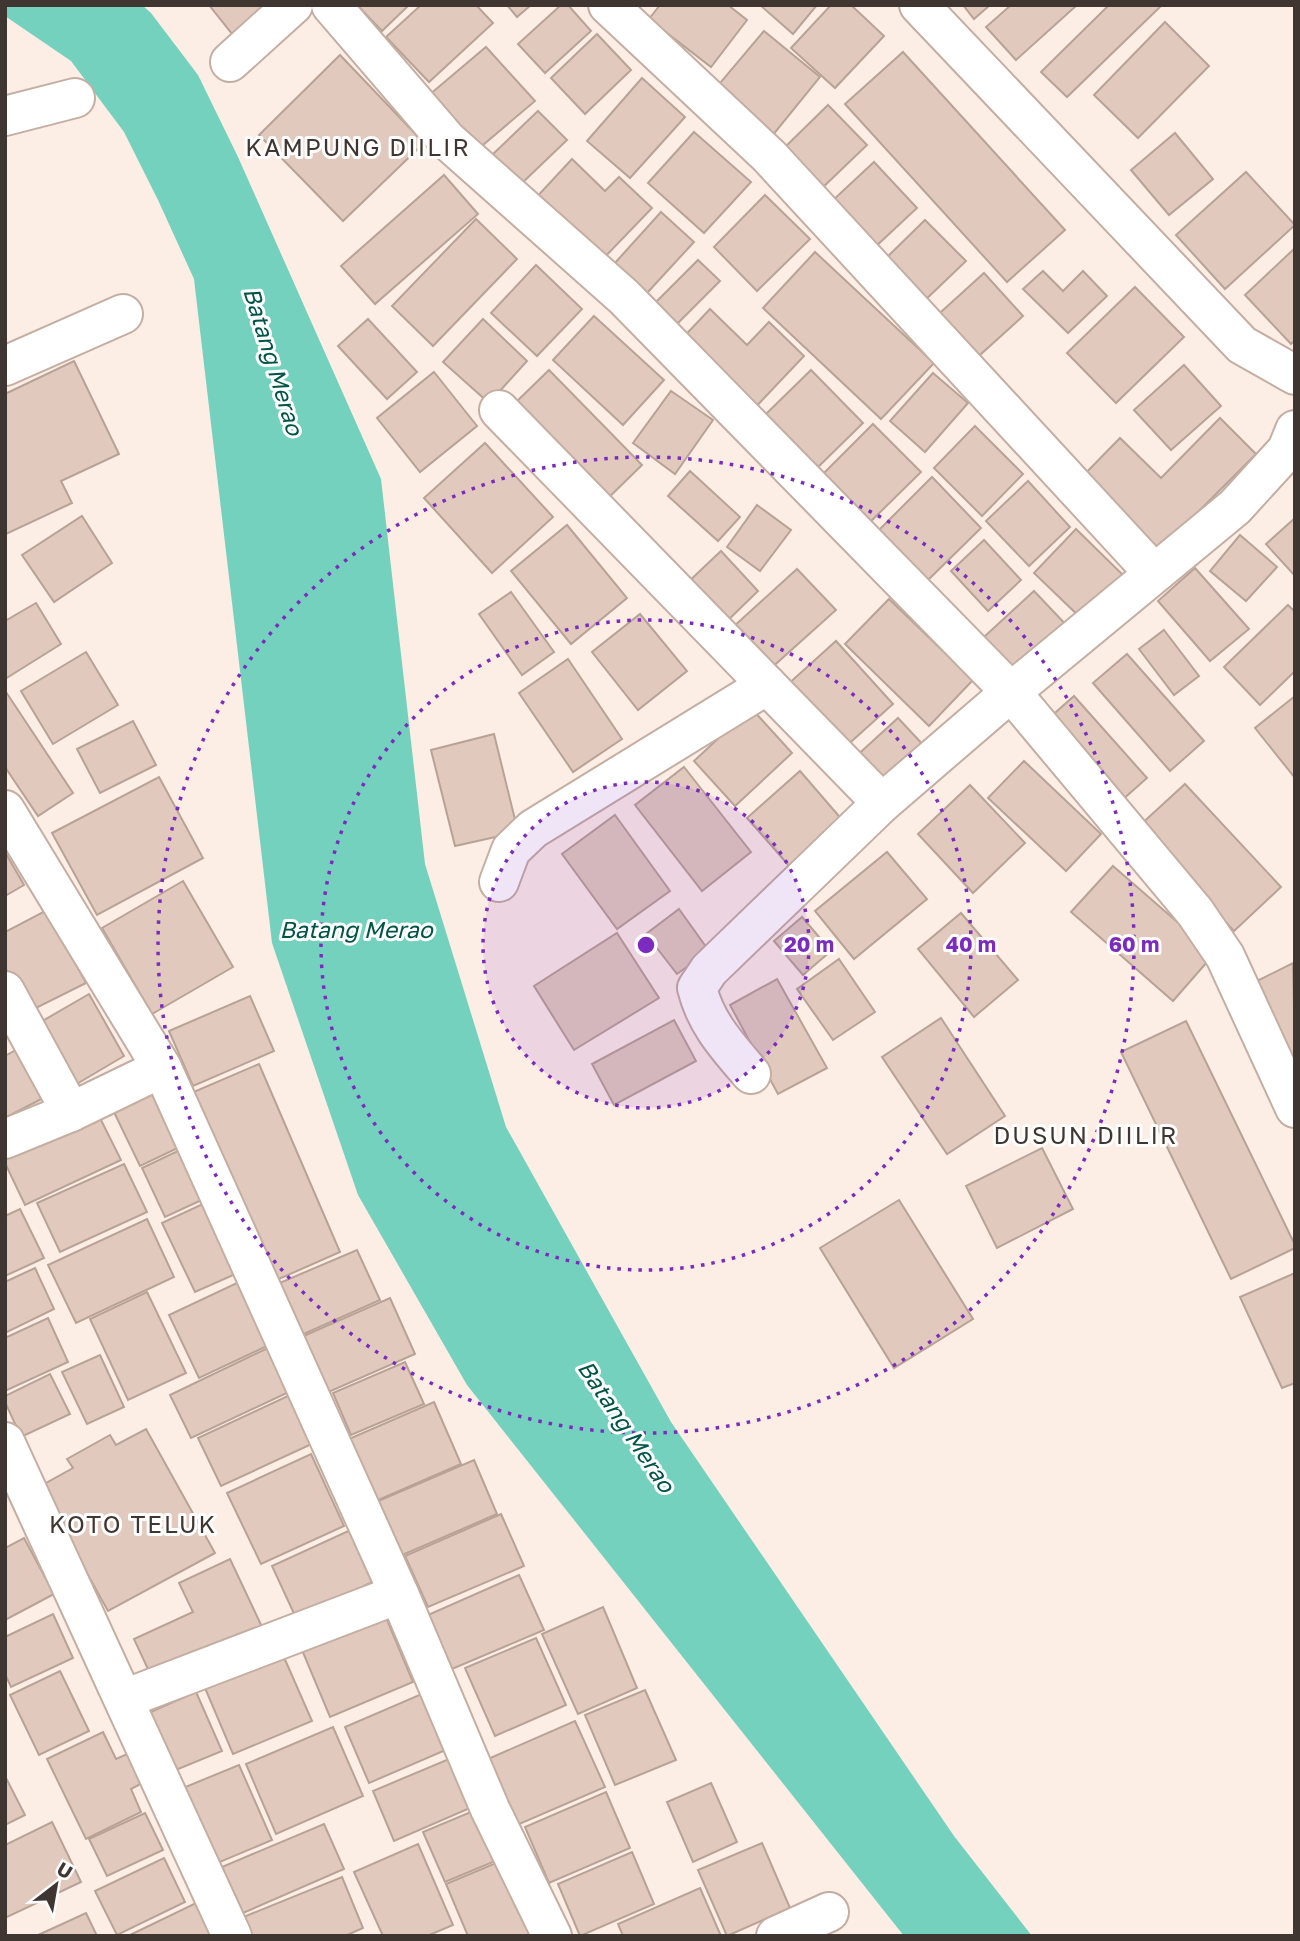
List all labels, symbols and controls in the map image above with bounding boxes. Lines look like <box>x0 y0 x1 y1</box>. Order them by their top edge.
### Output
district label: KAMPUNG DIILIR <box>245 132 471 161</box>
water label: Batang Merao <box>238 284 310 439</box>
water label: Batang Merao <box>279 915 434 943</box>
text: 20 m <box>784 931 834 957</box>
text: 40 m <box>946 931 996 957</box>
text: 60 m <box>1109 931 1159 957</box>
centre of rings <box>634 933 658 957</box>
district label: DUSUN DIILIR <box>994 1120 1178 1149</box>
water label: Batang Merao <box>573 1355 682 1498</box>
district label: KOTO TELUK <box>49 1509 217 1538</box>
north arrow <box>21 1850 91 1920</box>
text: U <box>53 1857 77 1883</box>

